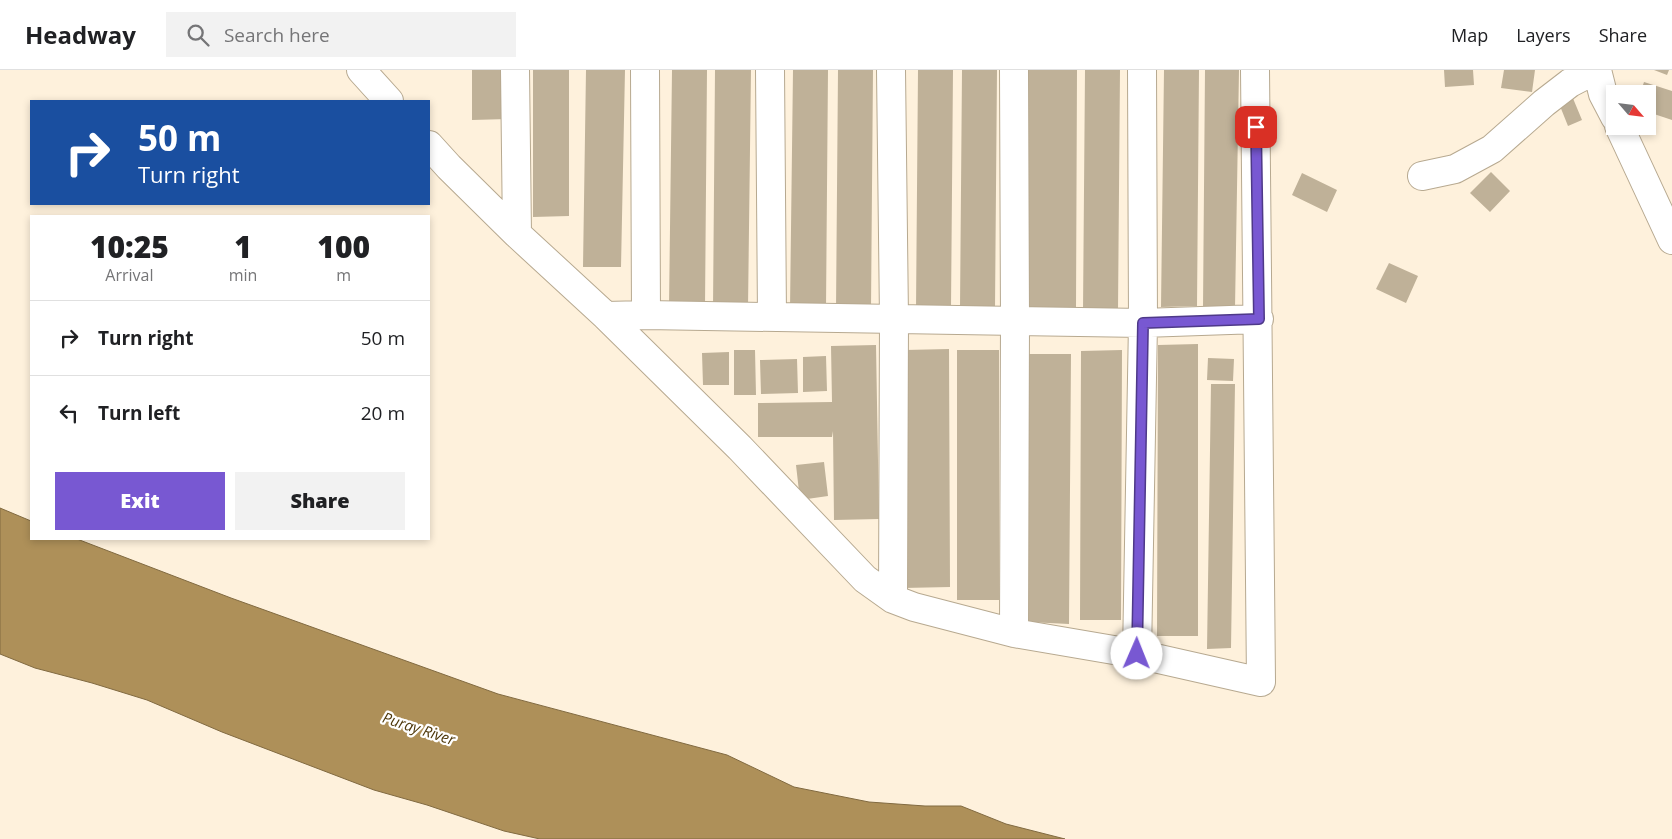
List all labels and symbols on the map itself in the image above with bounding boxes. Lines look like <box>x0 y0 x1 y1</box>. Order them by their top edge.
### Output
north arrow <box>1606 85 1656 135</box>
pin <box>1235 106 1277 148</box>
position arrow <box>1110 627 1162 679</box>
water label: Puray River <box>380 707 459 749</box>

